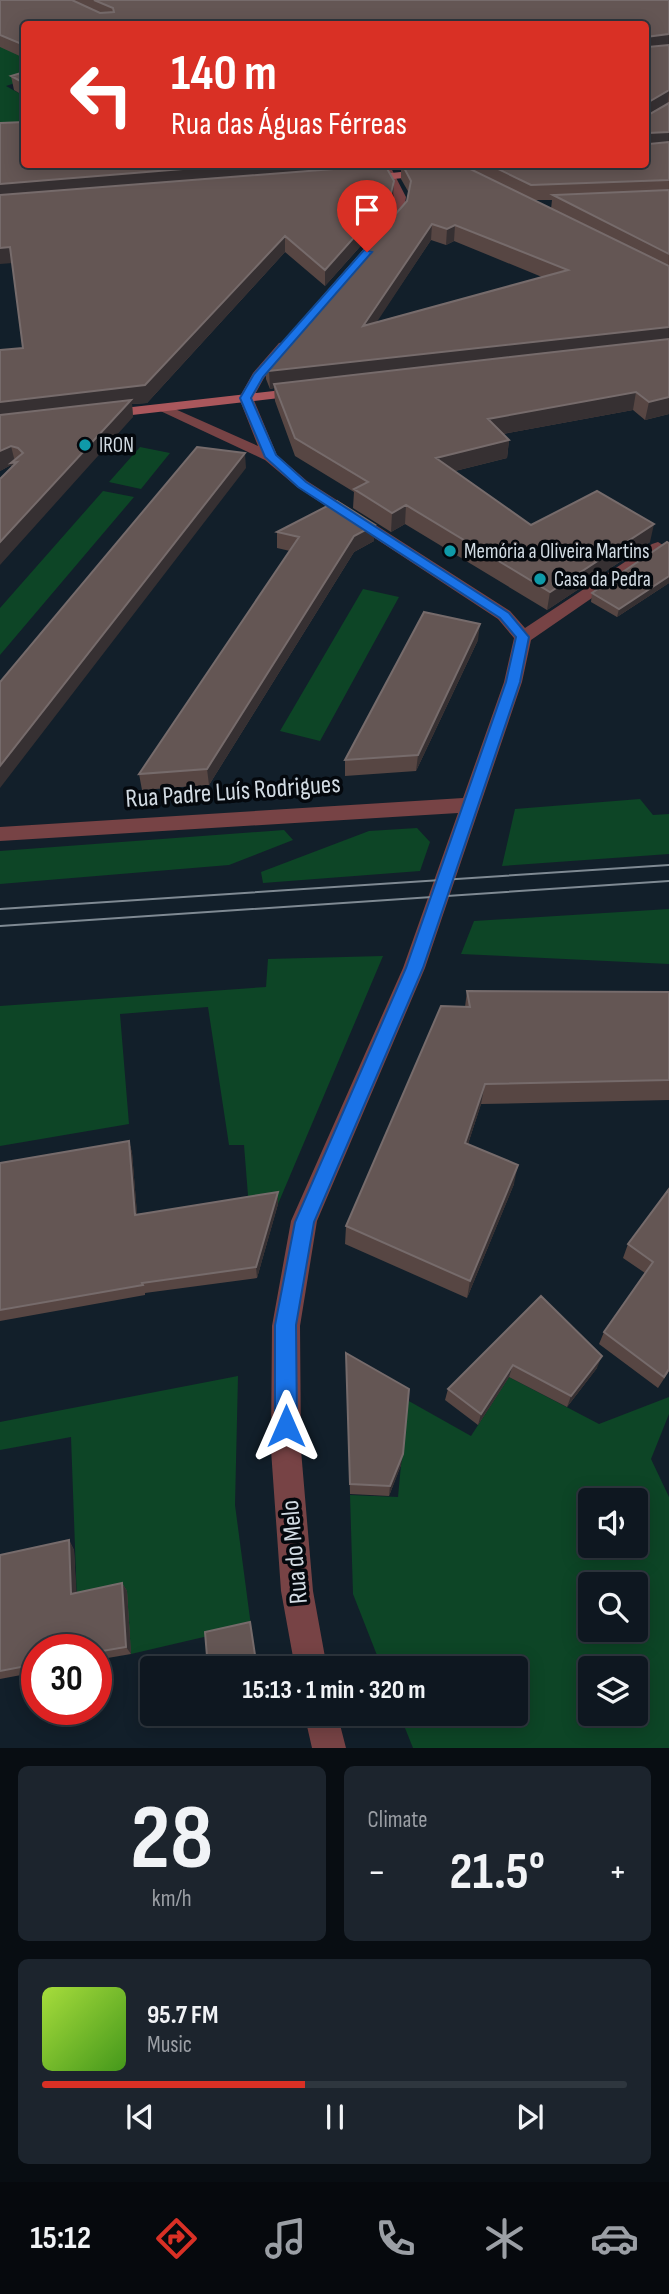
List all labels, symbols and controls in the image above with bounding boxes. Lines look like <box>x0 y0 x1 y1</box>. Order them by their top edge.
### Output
text: 140 m <box>171 45 277 104</box>
icon: left <box>56 49 147 140</box>
text: Rua das Águas Férreas <box>171 105 407 144</box>
pin <box>337 180 397 252</box>
icon: arrive <box>348 191 386 229</box>
place label: IRON <box>99 433 134 458</box>
marker: IRON <box>77 437 93 453</box>
place label: Memória a Oliveira Martins <box>464 539 650 564</box>
marker: Memória a Oliveira Martins <box>442 543 458 559</box>
place label: Casa da Pedra <box>554 567 651 592</box>
marker: Casa da Pedra <box>532 571 548 587</box>
street label: Rua Padre Luís Rodrigues <box>124 769 342 815</box>
position arrow <box>249 1389 323 1463</box>
map controls <box>578 1488 648 1726</box>
button: sound <box>578 1488 648 1558</box>
street label: Rua do Melo <box>275 1499 315 1605</box>
button: search <box>578 1572 648 1642</box>
speed limit sign: 30 <box>21 1634 112 1725</box>
button: layers <box>578 1656 648 1726</box>
text: 15:13 · 1 min · 320 m <box>242 1675 426 1706</box>
text: 28 <box>130 1785 213 1894</box>
text: Climate <box>368 1806 427 1834</box>
text: 21.5° <box>450 1841 545 1904</box>
text: − <box>368 1850 386 1895</box>
text: + <box>608 1850 627 1895</box>
text: km/h <box>152 1885 192 1913</box>
text: 95.7 FM <box>147 2000 218 2031</box>
text: Music <box>147 2031 192 2059</box>
icon: previous <box>121 2098 159 2136</box>
icon: pause <box>316 2098 354 2136</box>
icon: next <box>511 2098 549 2136</box>
icon: directions <box>152 2214 201 2263</box>
icon: music <box>261 2214 310 2263</box>
icon: phone <box>371 2214 420 2263</box>
icon: climate <box>480 2214 529 2263</box>
icon: car <box>590 2214 639 2263</box>
text: 15:12 <box>30 2219 91 2258</box>

